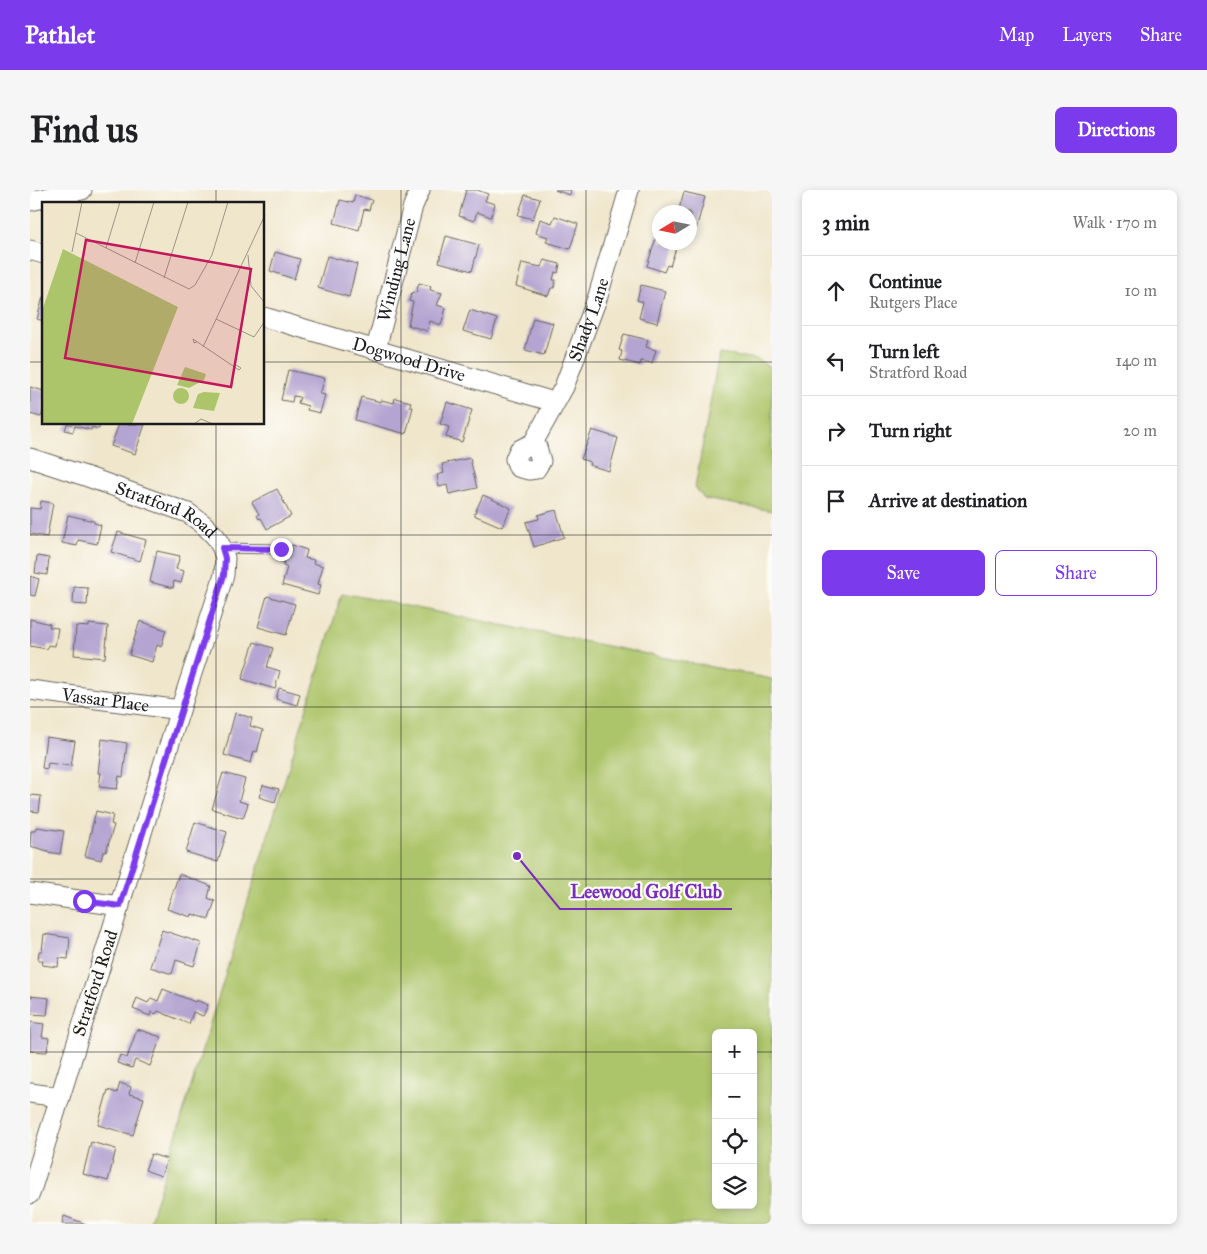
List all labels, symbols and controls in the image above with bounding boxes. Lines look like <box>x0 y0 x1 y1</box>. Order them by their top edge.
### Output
text: Pathlet <box>25 20 95 50</box>
text: Map <box>999 24 1034 46</box>
text: Layers <box>1062 24 1112 46</box>
text: Share <box>1140 24 1182 46</box>
button: Directions <box>1055 107 1177 153</box>
text: Find us <box>30 109 138 152</box>
inset map <box>42 202 265 425</box>
north arrow <box>652 205 697 250</box>
text: 3 min <box>822 210 870 236</box>
text: Walk · 170 m <box>1073 213 1157 232</box>
street label: Winding Lane <box>373 216 420 324</box>
text: Continue <box>869 270 942 293</box>
street label: Shady Lane <box>564 275 614 365</box>
icon: ahead <box>822 277 850 305</box>
text: 10 m <box>1125 281 1157 300</box>
text: Rutgers Place <box>869 293 957 312</box>
street label: Dogwood Drive <box>350 333 468 386</box>
text: Turn left <box>869 340 939 363</box>
icon: left <box>822 347 850 375</box>
text: 140 m <box>1116 351 1157 370</box>
text: Stratford Road <box>869 363 967 382</box>
icon: right <box>822 417 850 445</box>
text: Turn right <box>869 419 952 442</box>
text: 20 m <box>1123 421 1157 440</box>
street label: Stratford Road <box>112 477 222 543</box>
icon: arrive <box>822 487 850 515</box>
text: Arrive at destination <box>869 489 1027 512</box>
route end <box>270 538 293 561</box>
button: Save <box>822 550 985 596</box>
button: Share <box>995 550 1157 596</box>
street label: Vassar Place <box>59 683 150 717</box>
callout: Leewood Golf Club <box>560 875 732 909</box>
text: Leewood Golf Club <box>570 880 722 903</box>
route start <box>73 890 96 913</box>
street label: Stratford Road <box>67 927 123 1039</box>
map controls <box>712 1029 757 1209</box>
button: + <box>712 1029 757 1074</box>
button: − <box>712 1074 757 1119</box>
button: locate <box>712 1119 757 1164</box>
button: layers <box>712 1164 757 1209</box>

